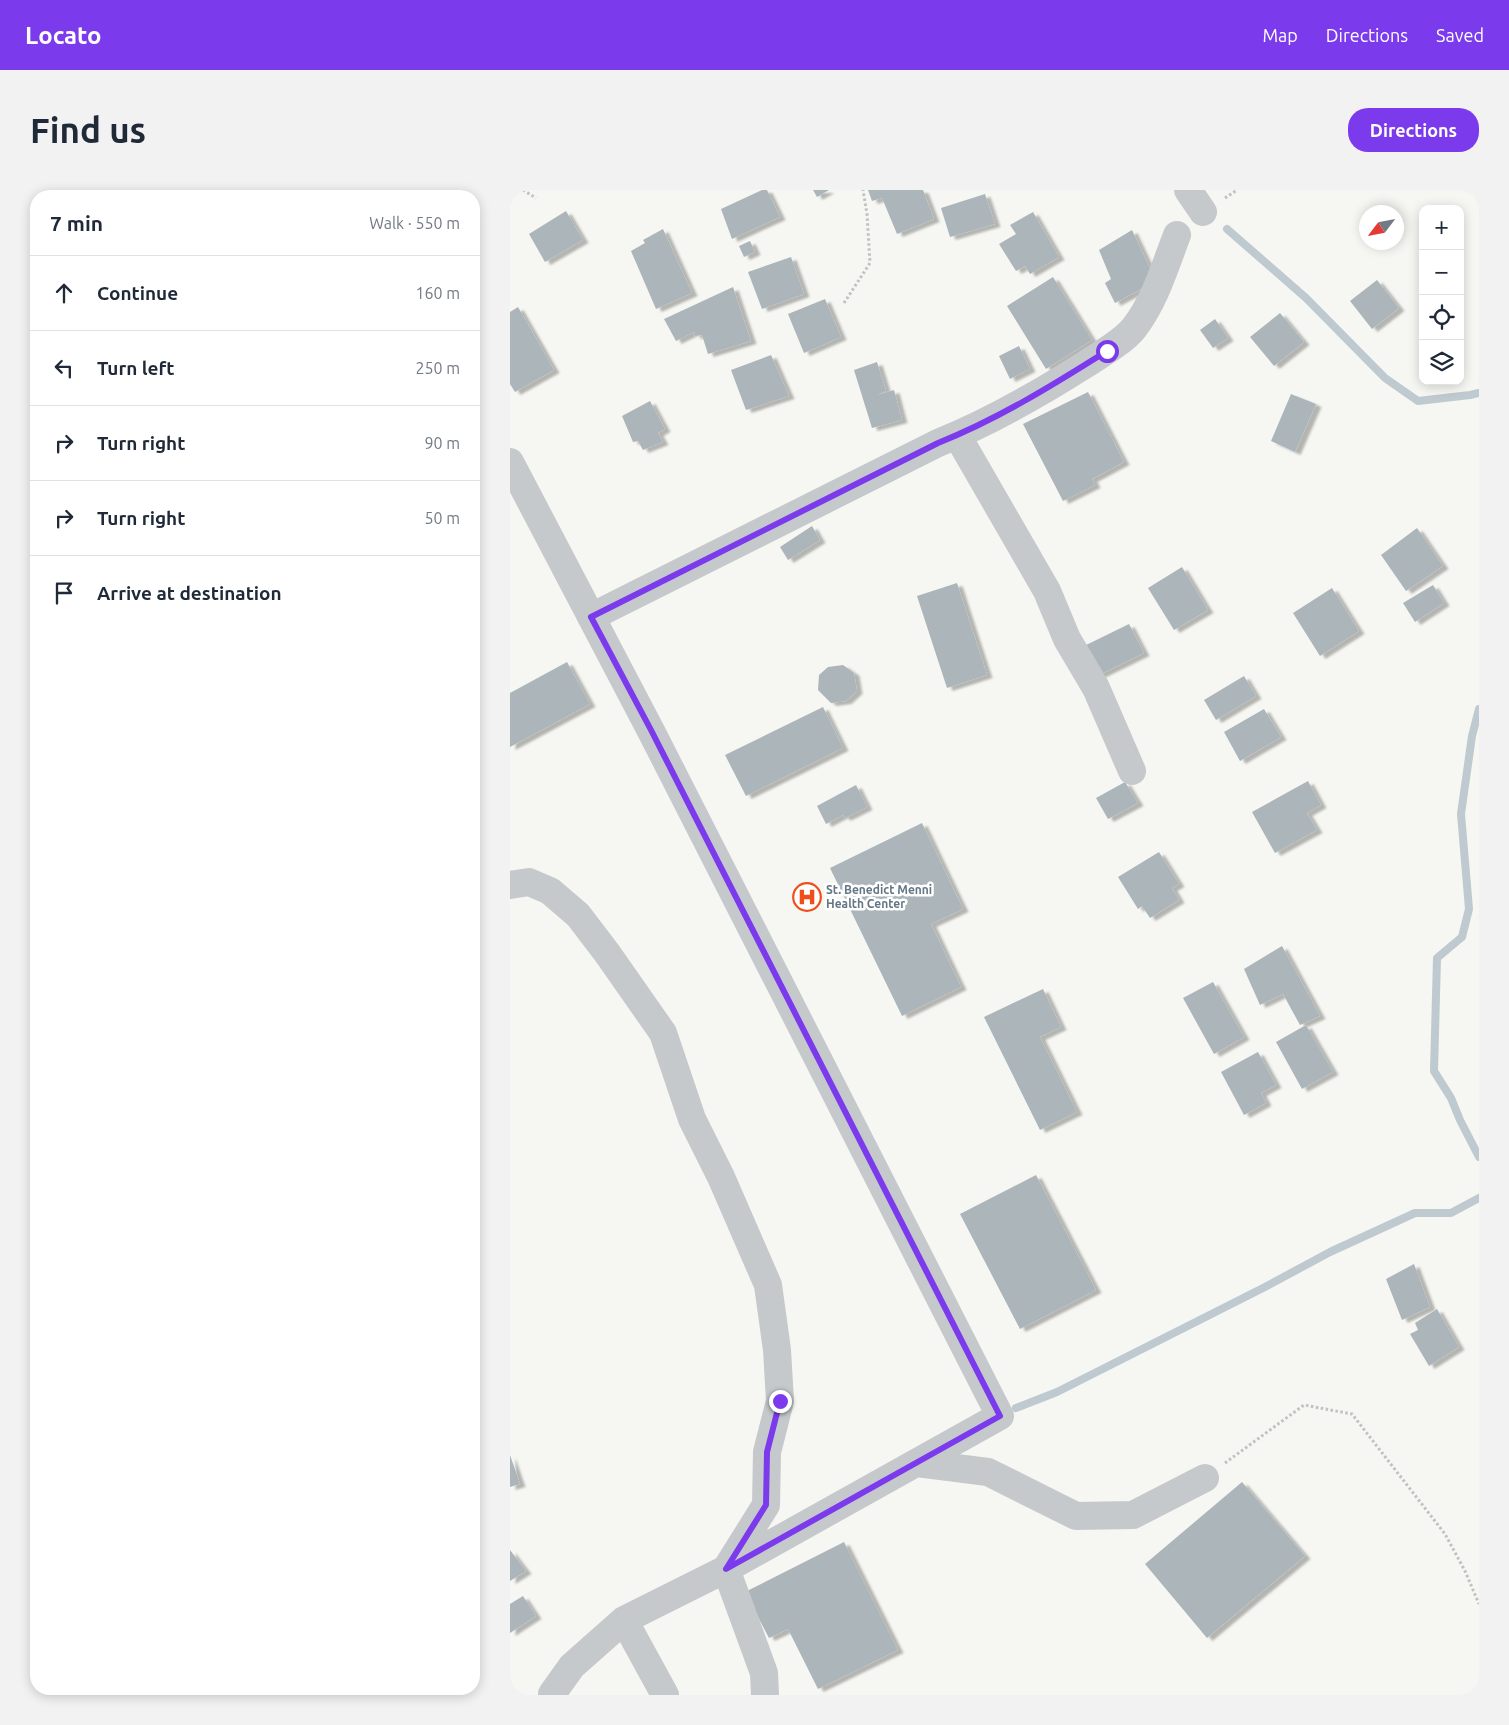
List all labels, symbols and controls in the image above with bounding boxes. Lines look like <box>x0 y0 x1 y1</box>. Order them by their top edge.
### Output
text: Locato <box>25 22 101 49</box>
text: Map <box>1262 25 1298 45</box>
text: Directions <box>1326 25 1408 45</box>
text: Saved <box>1436 25 1484 45</box>
button: Directions <box>1348 108 1479 152</box>
text: Find us <box>30 110 146 150</box>
north arrow <box>1359 205 1404 250</box>
map controls <box>1419 205 1464 385</box>
button: + <box>1419 205 1464 250</box>
text: 7 min <box>50 211 103 235</box>
text: Walk · 550 m <box>369 214 460 232</box>
button: − <box>1419 250 1464 295</box>
icon: ahead <box>50 279 78 307</box>
text: Continue <box>97 282 178 304</box>
text: 160 m <box>415 284 460 302</box>
button: locate <box>1419 295 1464 340</box>
route start <box>1096 340 1119 363</box>
button: layers <box>1419 340 1464 385</box>
icon: left <box>50 354 78 382</box>
text: Turn left <box>97 357 175 379</box>
text: 250 m <box>415 359 460 377</box>
icon: right <box>50 429 78 457</box>
text: Turn right <box>97 432 185 454</box>
text: 90 m <box>424 434 460 452</box>
icon: right <box>50 504 78 532</box>
text: Turn right <box>97 507 185 529</box>
text: 50 m <box>424 509 460 527</box>
icon: arrive <box>50 579 78 607</box>
text: Arrive at destination <box>97 582 282 604</box>
hospital icon: St. Benedict Menni Health Center <box>792 882 822 912</box>
place label: St. Benedict Menni Health Center <box>826 883 932 910</box>
route end <box>769 1390 792 1413</box>

